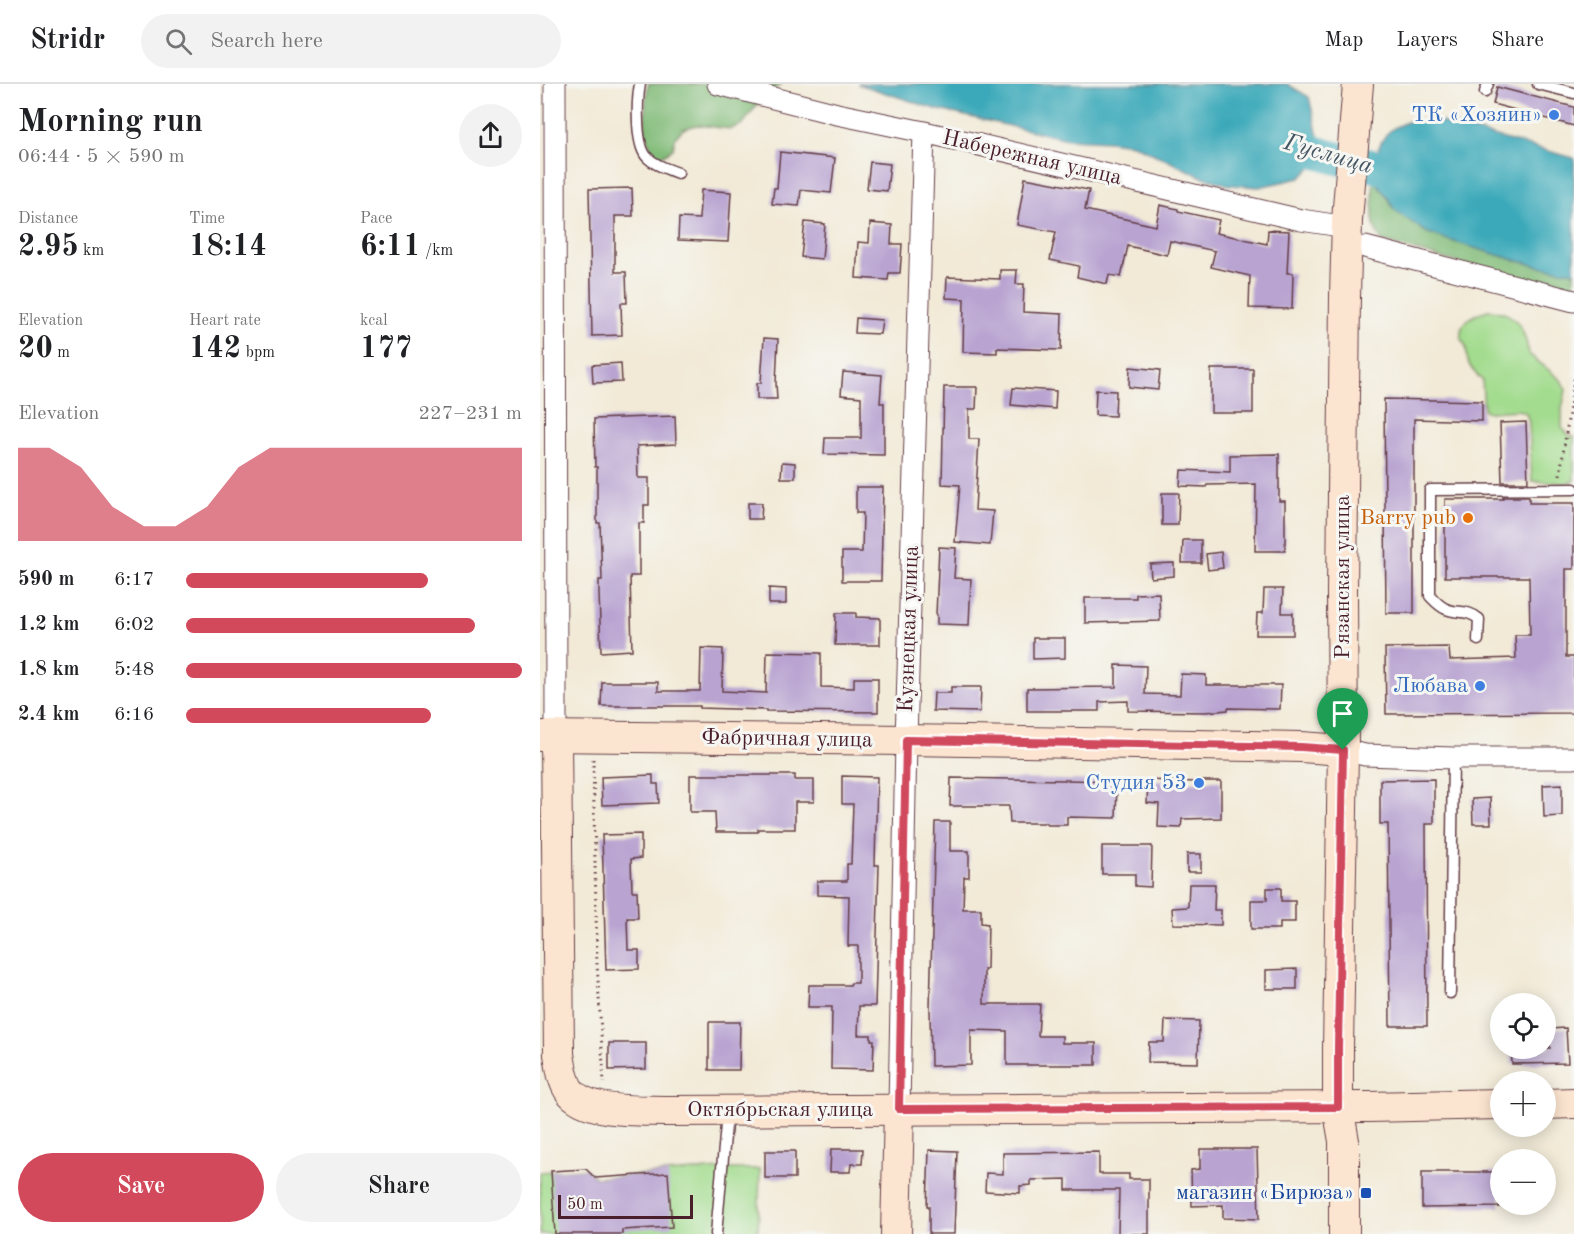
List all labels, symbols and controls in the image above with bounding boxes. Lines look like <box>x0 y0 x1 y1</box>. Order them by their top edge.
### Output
search box <box>141 14 561 68</box>
icon: search <box>162 25 195 58</box>
text: Stridr <box>30 27 105 55</box>
text: Search here <box>210 30 323 52</box>
text: Map <box>1324 30 1363 51</box>
text: Layers <box>1396 30 1458 51</box>
text: Share <box>1491 30 1544 51</box>
button: share <box>459 104 522 167</box>
place label: ТК «Хозяин» <box>1411 104 1542 126</box>
text: Morning run <box>18 106 203 139</box>
marker: ТК «Хозяин» <box>1547 108 1561 122</box>
street label: Набережная улица <box>940 127 1124 189</box>
water label: Гуслица <box>1280 131 1375 179</box>
text: 06:44 · 5 × 590 m <box>18 147 185 167</box>
text: Distance <box>18 211 78 227</box>
text: Time <box>189 211 225 227</box>
text: Pace <box>360 211 392 227</box>
text: 2.95 <box>18 232 79 262</box>
text: 18:14 <box>189 232 267 262</box>
text: 6:11 <box>360 232 421 262</box>
text: km <box>79 243 104 259</box>
text: /km <box>421 243 453 259</box>
text: Elevation <box>18 313 83 329</box>
text: Heart rate <box>189 313 261 329</box>
text: kcal <box>360 313 388 329</box>
text: 20 <box>18 334 53 364</box>
text: 142 <box>189 334 241 364</box>
text: 177 <box>360 334 412 364</box>
text: m <box>53 345 70 361</box>
text: bpm <box>241 345 275 361</box>
text: Elevation <box>18 404 99 424</box>
text: 227–231 m <box>419 404 522 424</box>
street label: Рязанская улица <box>1332 495 1354 659</box>
place label: Barry pub <box>1360 507 1456 529</box>
marker: Barry pub <box>1461 511 1475 525</box>
street label: Кузнецкая улица <box>895 545 923 713</box>
text: 590 m <box>18 570 74 590</box>
text: 6:17 <box>114 570 154 590</box>
text: 1.2 km <box>18 615 80 635</box>
text: 6:02 <box>114 615 154 635</box>
text: 1.8 km <box>18 660 80 680</box>
text: 5:48 <box>114 660 154 680</box>
place label: Любава <box>1393 675 1468 697</box>
marker: Любава <box>1473 679 1487 693</box>
pin <box>1317 688 1368 750</box>
icon: arrive <box>1326 697 1359 730</box>
text: 2.4 km <box>18 705 80 725</box>
text: 6:16 <box>114 705 154 725</box>
street label: Фабричная улица <box>701 727 873 751</box>
place label: Студия 53 <box>1085 772 1187 794</box>
marker: Студия 53 <box>1192 776 1206 790</box>
map controls <box>1490 993 1556 1215</box>
button: locate <box>1490 993 1556 1059</box>
button: + <box>1490 1071 1556 1137</box>
street label: Октябрьская улица <box>687 1099 873 1121</box>
button: − <box>1490 1149 1556 1215</box>
button: Save <box>18 1153 264 1222</box>
button: Share <box>276 1153 522 1222</box>
place label: магазин «Бирюза» <box>1176 1182 1354 1204</box>
marker: магазин «Бирюза» <box>1359 1186 1373 1200</box>
scale bar <box>558 1192 693 1220</box>
text: 50 m <box>567 1197 603 1213</box>

